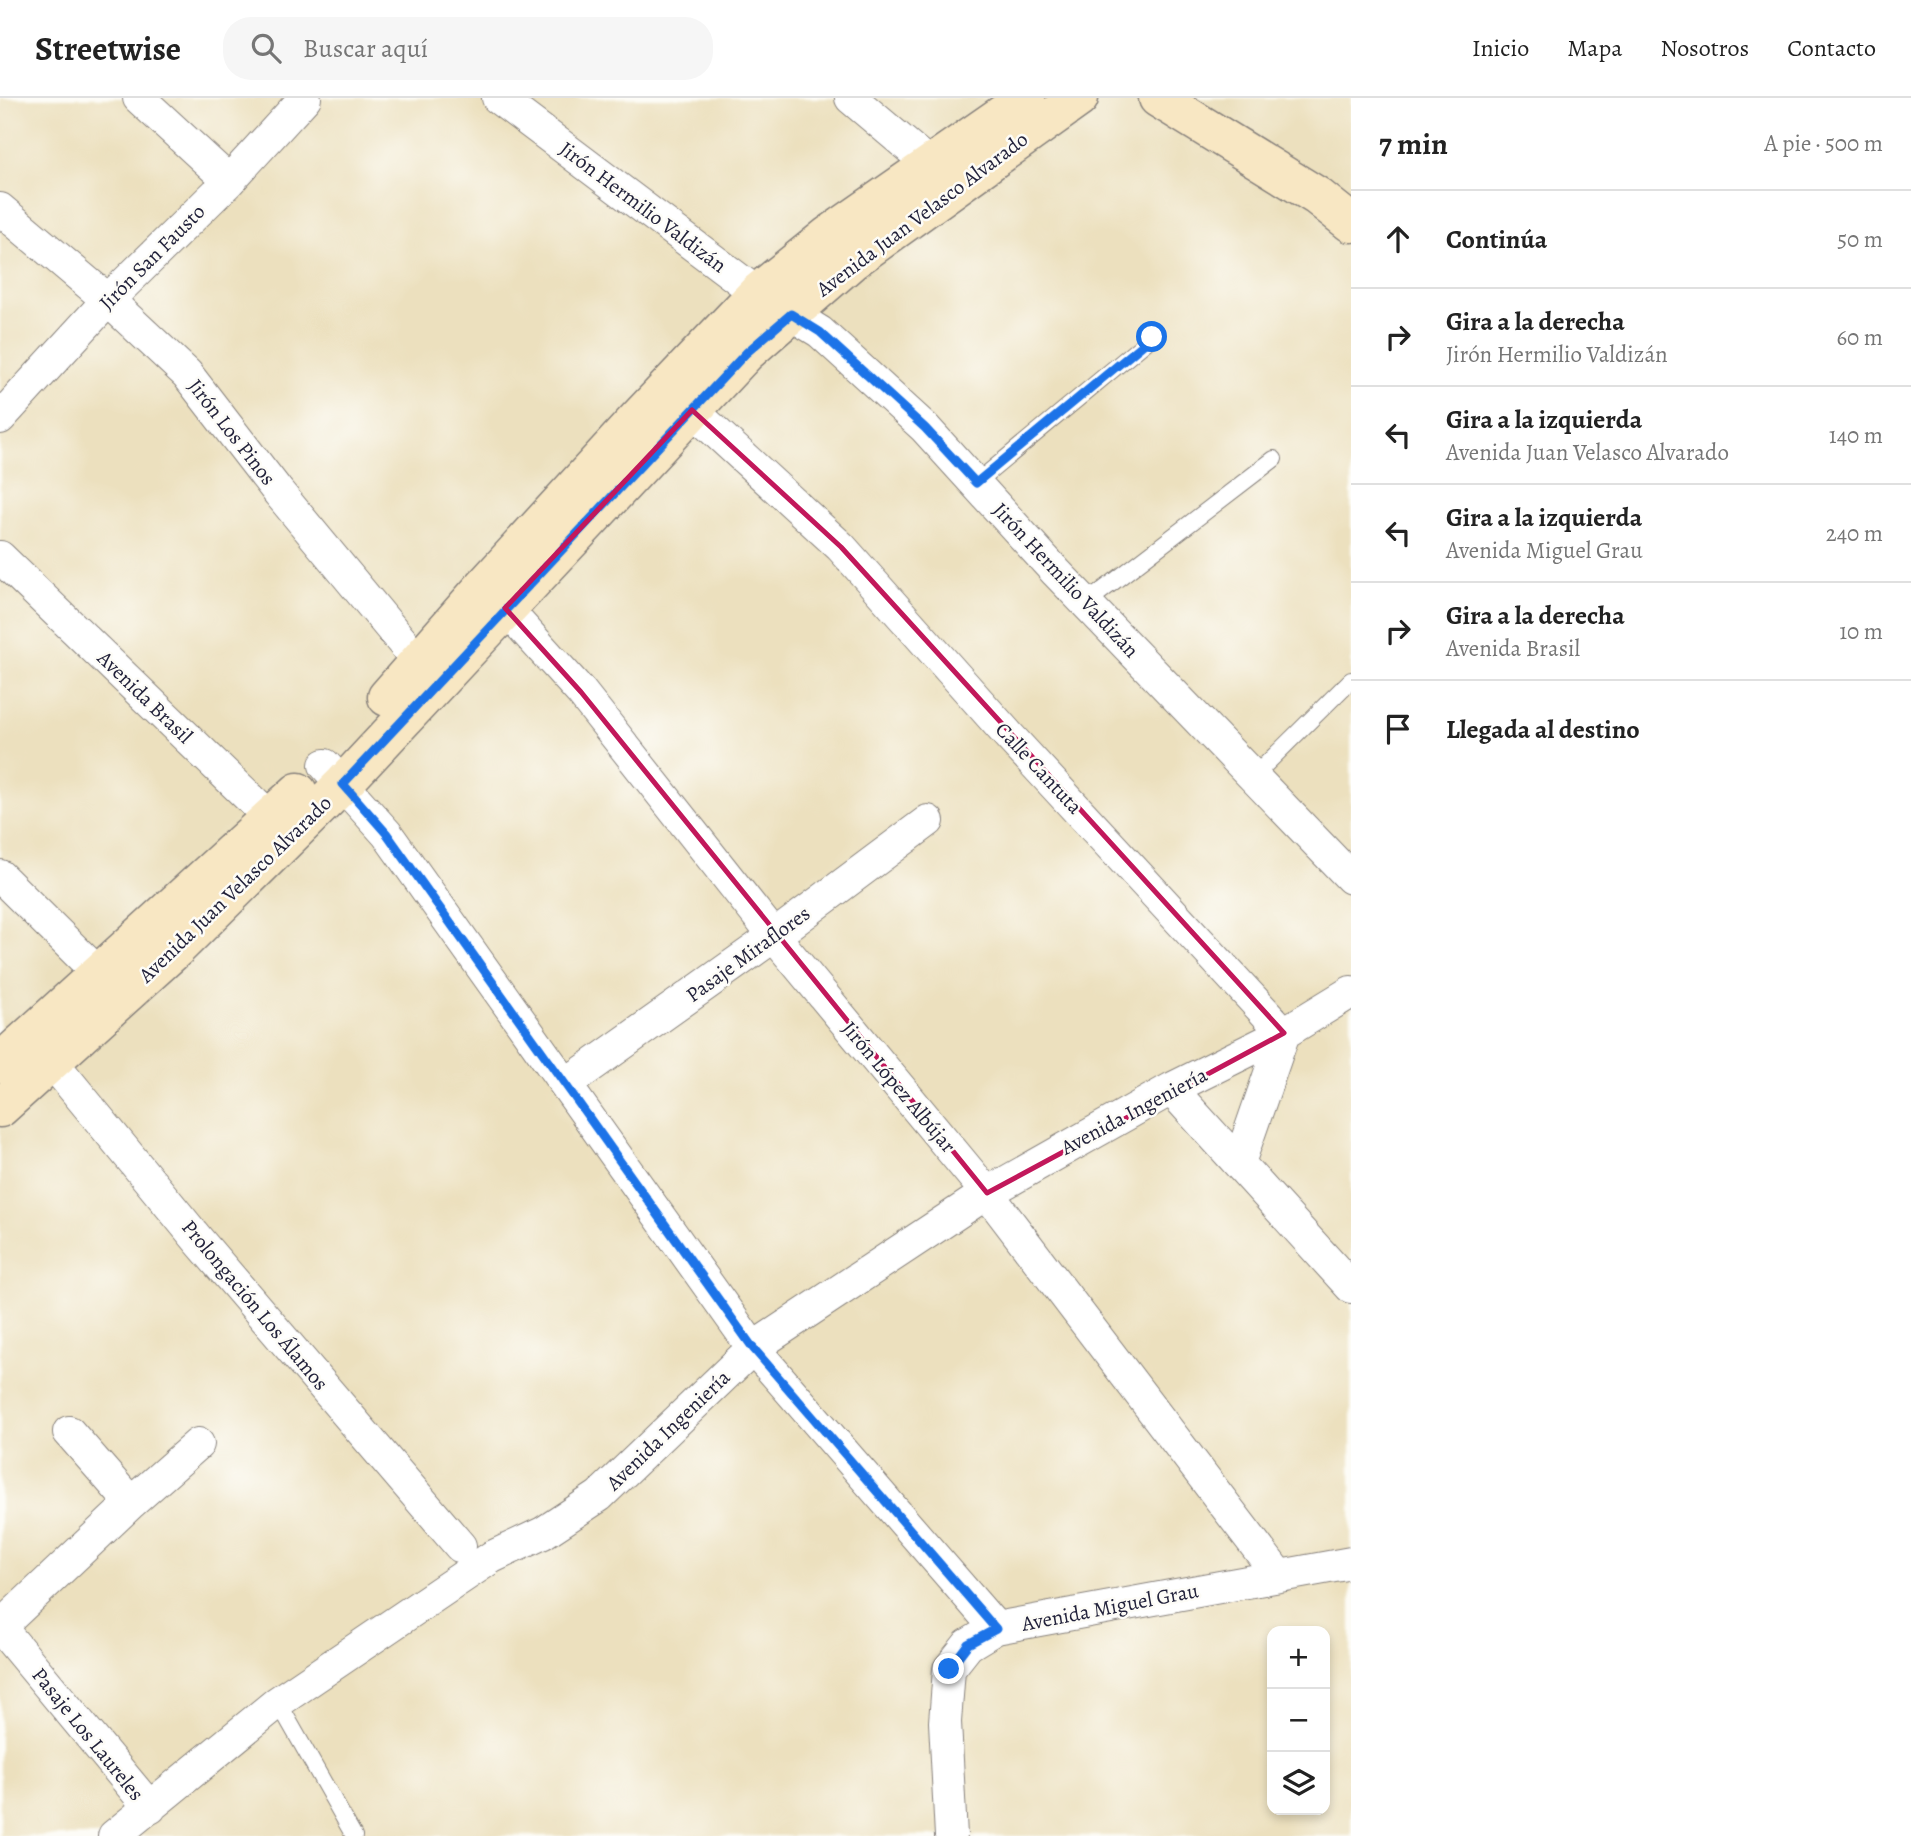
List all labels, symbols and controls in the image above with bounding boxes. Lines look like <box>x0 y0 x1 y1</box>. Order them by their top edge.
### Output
search box <box>223 17 713 80</box>
text: Streetwise <box>35 26 181 71</box>
icon: search <box>247 29 285 67</box>
text: Buscar aquí <box>303 31 428 66</box>
text: Inicio <box>1472 32 1529 64</box>
text: Mapa <box>1567 32 1622 64</box>
text: Nosotros <box>1660 32 1749 64</box>
text: Contacto <box>1787 32 1876 64</box>
text: 7 min <box>1379 124 1448 164</box>
street label: Avenida Juan Velasco Alvarado <box>810 125 1034 304</box>
text: A pie · 500 m <box>1764 128 1883 159</box>
street label: Jirón Hermilio Valdizán <box>554 135 732 279</box>
street label: Jirón San Fausto <box>93 198 211 316</box>
icon: ahead <box>1379 220 1417 258</box>
text: Continúa <box>1446 222 1547 257</box>
text: 50 m <box>1837 224 1883 255</box>
text: Gira a la derecha <box>1446 304 1625 339</box>
icon: right <box>1379 318 1417 356</box>
route start <box>1136 321 1167 352</box>
text: 60 m <box>1836 322 1883 353</box>
text: Jirón Hermilio Valdizán <box>1446 339 1668 370</box>
street label: Jirón Los Pinos <box>182 373 282 491</box>
text: Gira a la izquierda <box>1446 402 1642 437</box>
icon: left <box>1379 416 1417 454</box>
text: 140 m <box>1829 420 1883 451</box>
text: Avenida Juan Velasco Alvarado <box>1446 437 1729 468</box>
street label: Jirón Hermilio Valdizán <box>987 496 1145 664</box>
text: Gira a la izquierda <box>1446 500 1642 535</box>
icon: left <box>1379 514 1417 552</box>
text: 240 m <box>1826 518 1883 549</box>
text: Avenida Miguel Grau <box>1446 535 1643 566</box>
text: Gira a la derecha <box>1446 598 1625 633</box>
icon: right <box>1379 612 1417 650</box>
text: 10 m <box>1839 616 1883 647</box>
text: Avenida Brasil <box>1446 633 1580 664</box>
street label: Avenida Brasil <box>91 644 199 750</box>
icon: arrive <box>1379 710 1417 748</box>
text: Llegada al destino <box>1446 712 1640 747</box>
street label: Calle Cantuta <box>989 716 1089 820</box>
street label: Avenida Juan Velasco Alvarado <box>132 789 338 989</box>
street label: Pasaje Miraflores <box>680 899 816 1009</box>
street label: Jirón López Albújar <box>836 1015 962 1159</box>
street label: Avenida Ingeniería <box>1055 1060 1212 1162</box>
street label: Prolongación Los Álamos <box>175 1214 335 1396</box>
street label: Avenida Ingeniería <box>599 1363 736 1497</box>
street label: Avenida Miguel Grau <box>1018 1576 1201 1638</box>
map controls <box>1267 1626 1330 1815</box>
button: + <box>1267 1626 1330 1689</box>
route end <box>933 1653 964 1684</box>
street label: Pasaje Los Laureles <box>26 1662 150 1806</box>
button: − <box>1267 1689 1330 1752</box>
button: layers <box>1267 1752 1330 1815</box>

